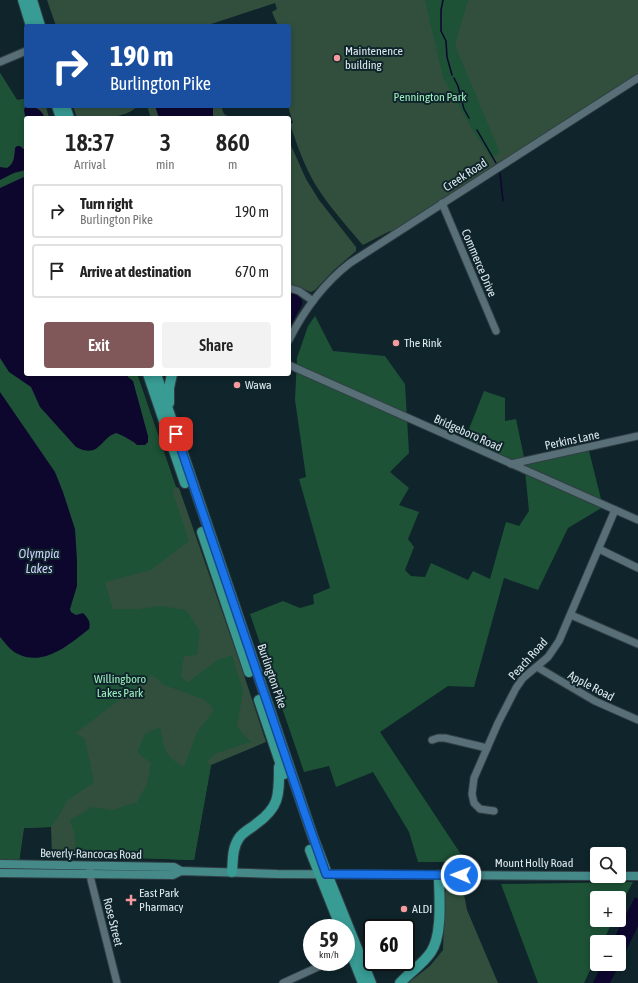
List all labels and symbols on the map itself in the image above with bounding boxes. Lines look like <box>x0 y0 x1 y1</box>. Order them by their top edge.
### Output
place label: Maintenence building <box>345 44 403 72</box>
marker: Maintenence building <box>332 53 342 63</box>
park label: Pennington Park <box>393 90 467 104</box>
street label: Creek Road <box>440 156 490 194</box>
street label: Commerce Drive <box>458 227 500 299</box>
place label: The Rink <box>404 336 443 350</box>
marker: The Rink <box>391 338 401 348</box>
place label: Wawa <box>245 378 272 392</box>
marker: Wawa <box>232 380 242 390</box>
street label: Bridgeboro Road <box>432 412 504 454</box>
pin <box>159 417 193 451</box>
street label: Perkins Lane <box>543 427 601 453</box>
water label: Olympia Lakes <box>19 546 59 576</box>
street label: Peach Road <box>506 635 550 683</box>
street label: Burlington Pike <box>254 642 290 710</box>
street label: Apple Road <box>565 668 617 704</box>
park label: Willingboro Lakes Park <box>94 672 146 700</box>
street label: Beverly-Rancocas Road <box>40 846 142 862</box>
position arrow <box>440 854 482 896</box>
street label: Mount Holly Road <box>495 856 573 870</box>
place label: East Park Pharmacy <box>139 886 183 914</box>
marker: East Park Pharmacy <box>126 895 136 905</box>
street label: Rose Street <box>100 896 126 948</box>
place label: ALDI <box>412 902 432 916</box>
marker: ALDI <box>399 904 409 914</box>
speed limit sign: 60 <box>363 919 415 971</box>

